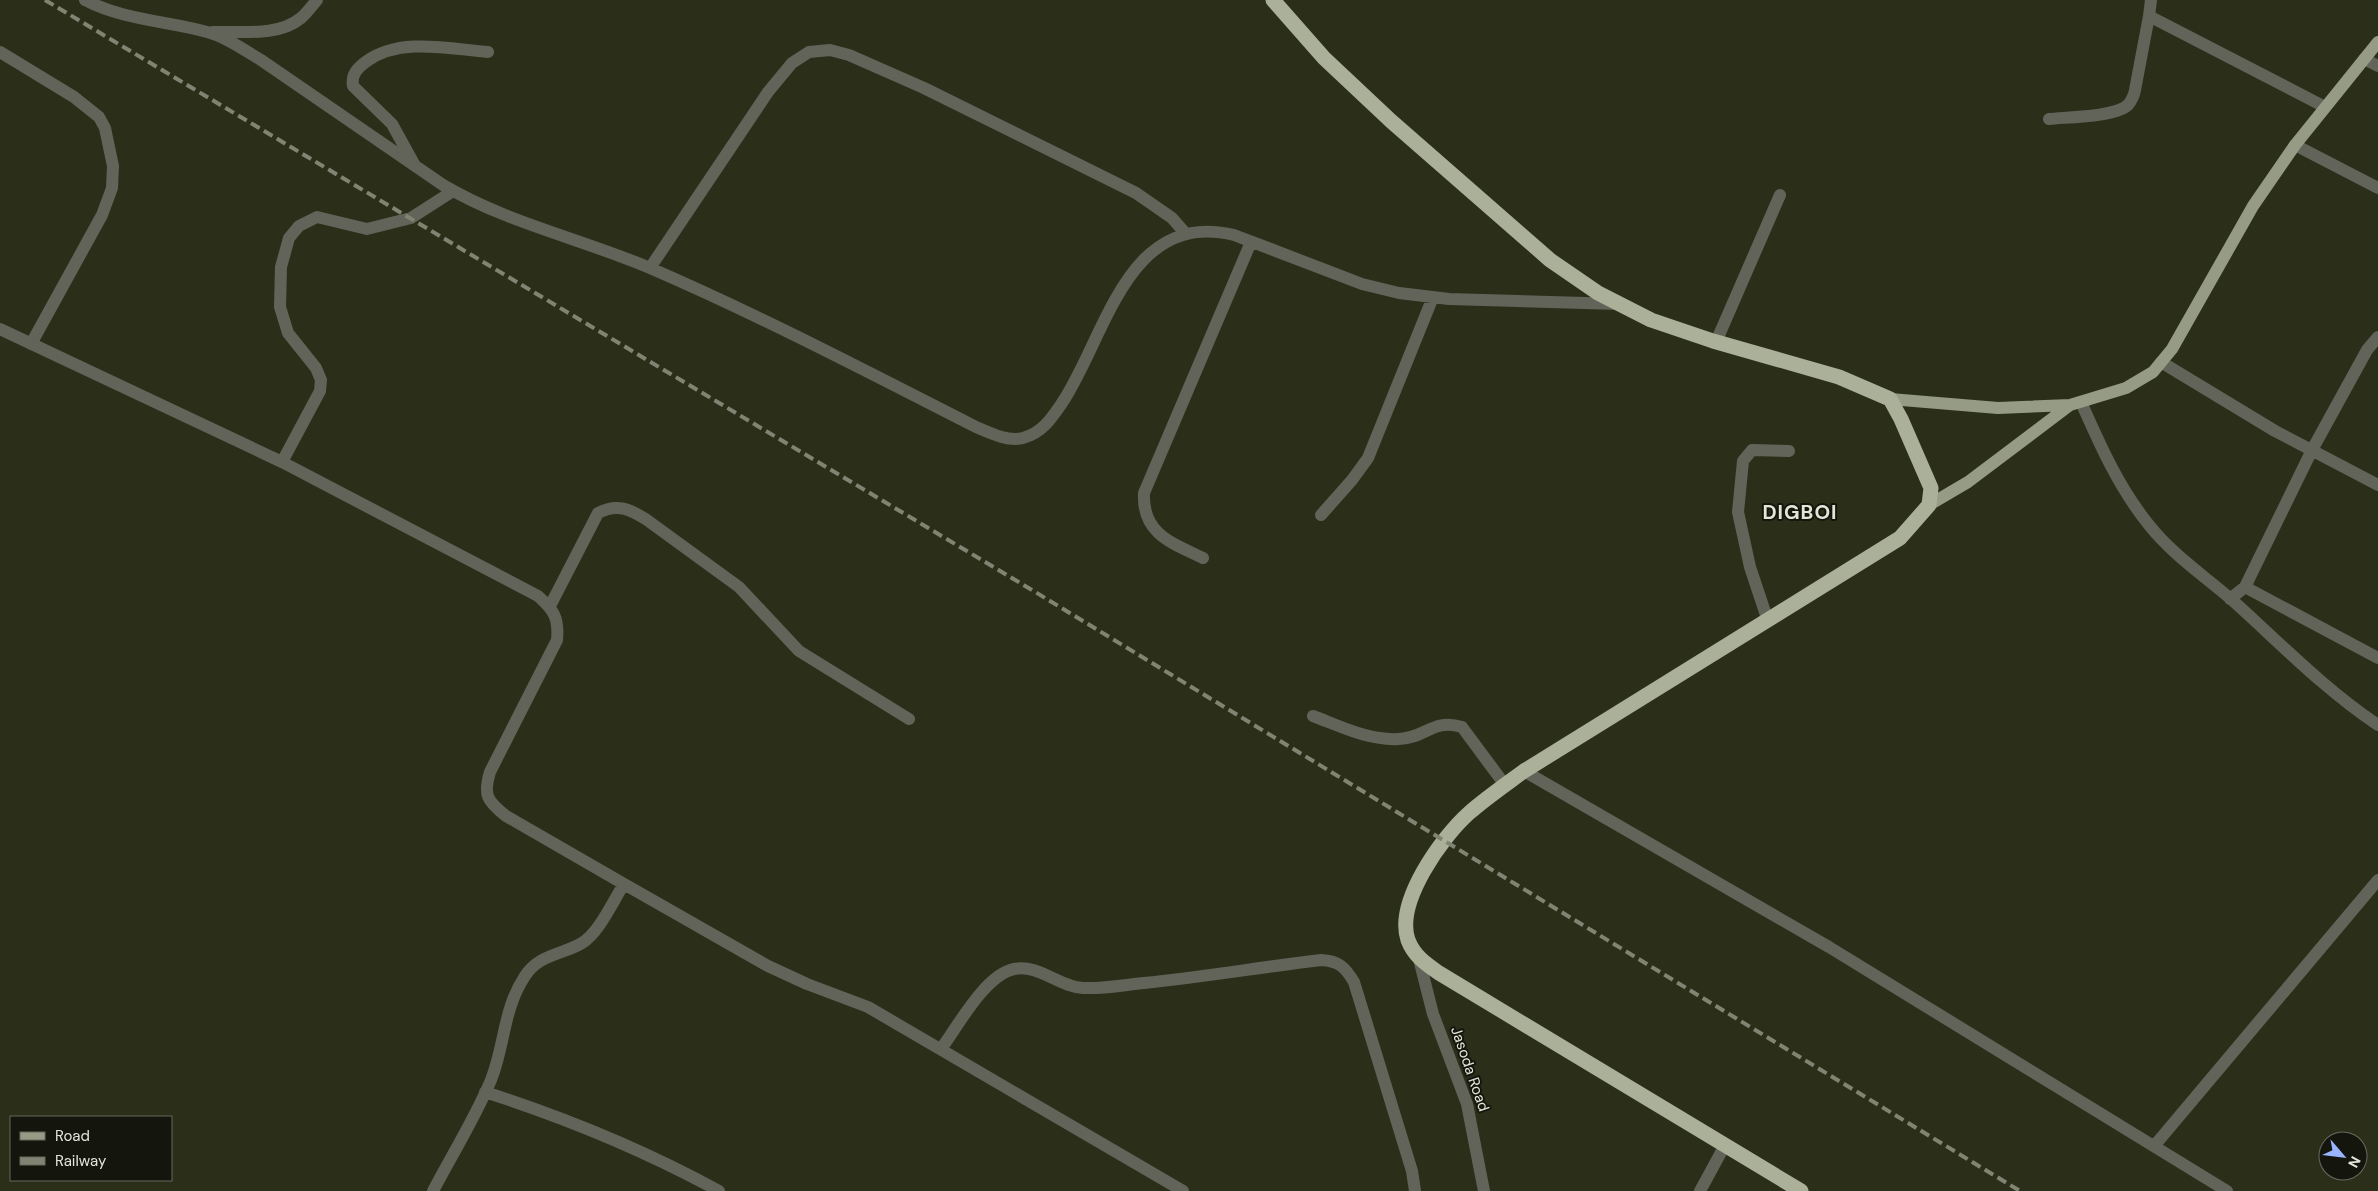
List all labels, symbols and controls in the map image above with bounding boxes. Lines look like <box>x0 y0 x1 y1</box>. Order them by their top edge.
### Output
district label: DIGBOI <box>1762 499 1838 525</box>
street label: Jasoda Road <box>1446 1024 1494 1114</box>
legend <box>10 1116 172 1181</box>
text: Road <box>55 1126 90 1146</box>
north arrow <box>2318 1131 2368 1181</box>
text: Railway <box>55 1151 107 1171</box>
text: N <box>2344 1153 2365 1171</box>

